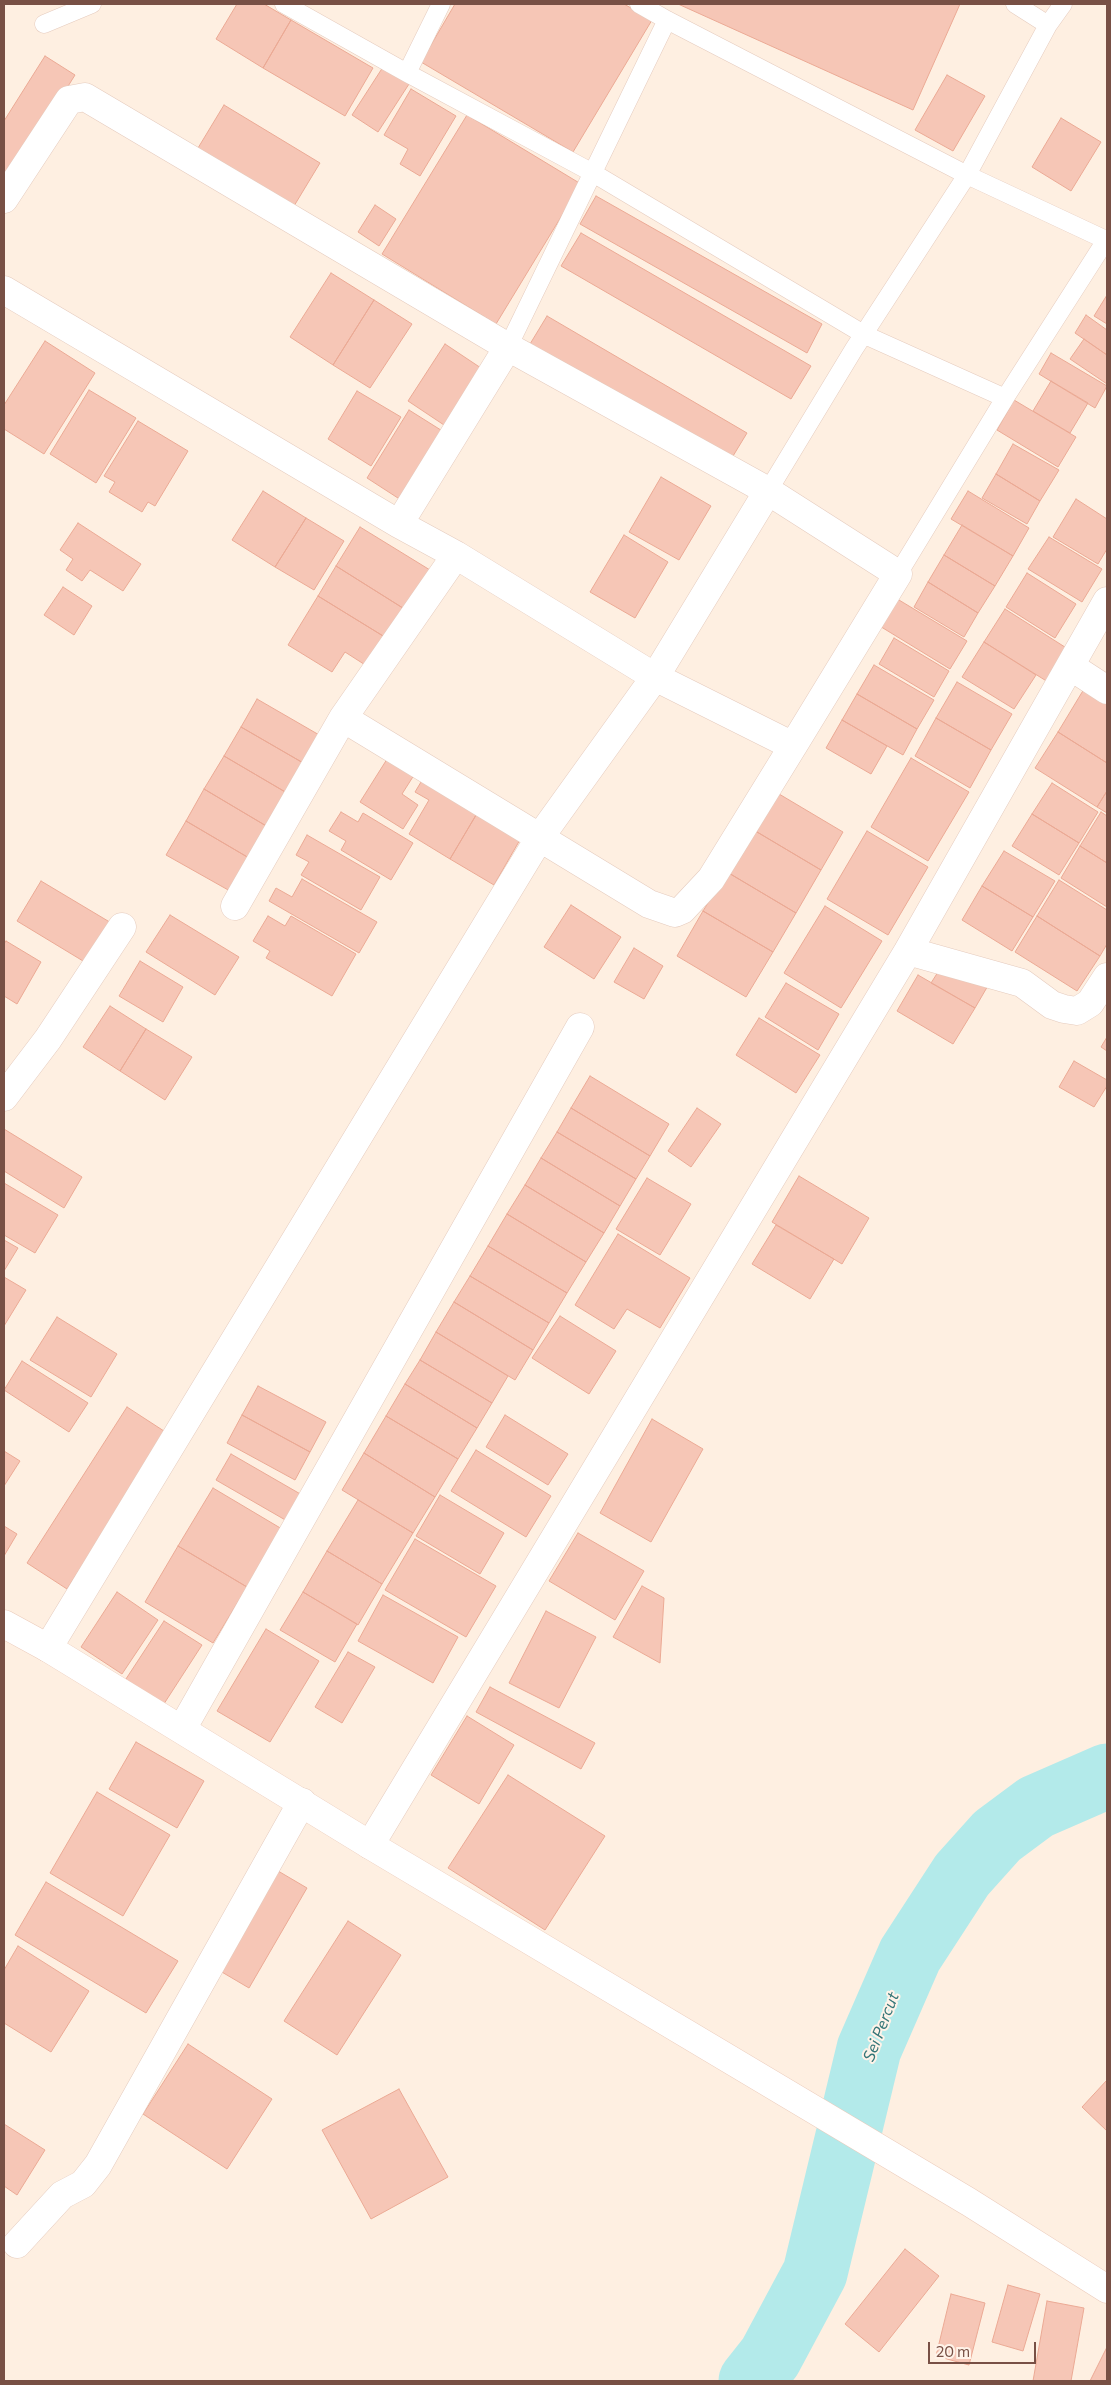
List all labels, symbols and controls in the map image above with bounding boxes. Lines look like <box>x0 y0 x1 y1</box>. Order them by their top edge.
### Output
water label: Sei Percut <box>859 1990 903 2064</box>
scale bar <box>931 2332 1038 2364</box>
text: 20 m <box>936 2342 970 2360</box>

